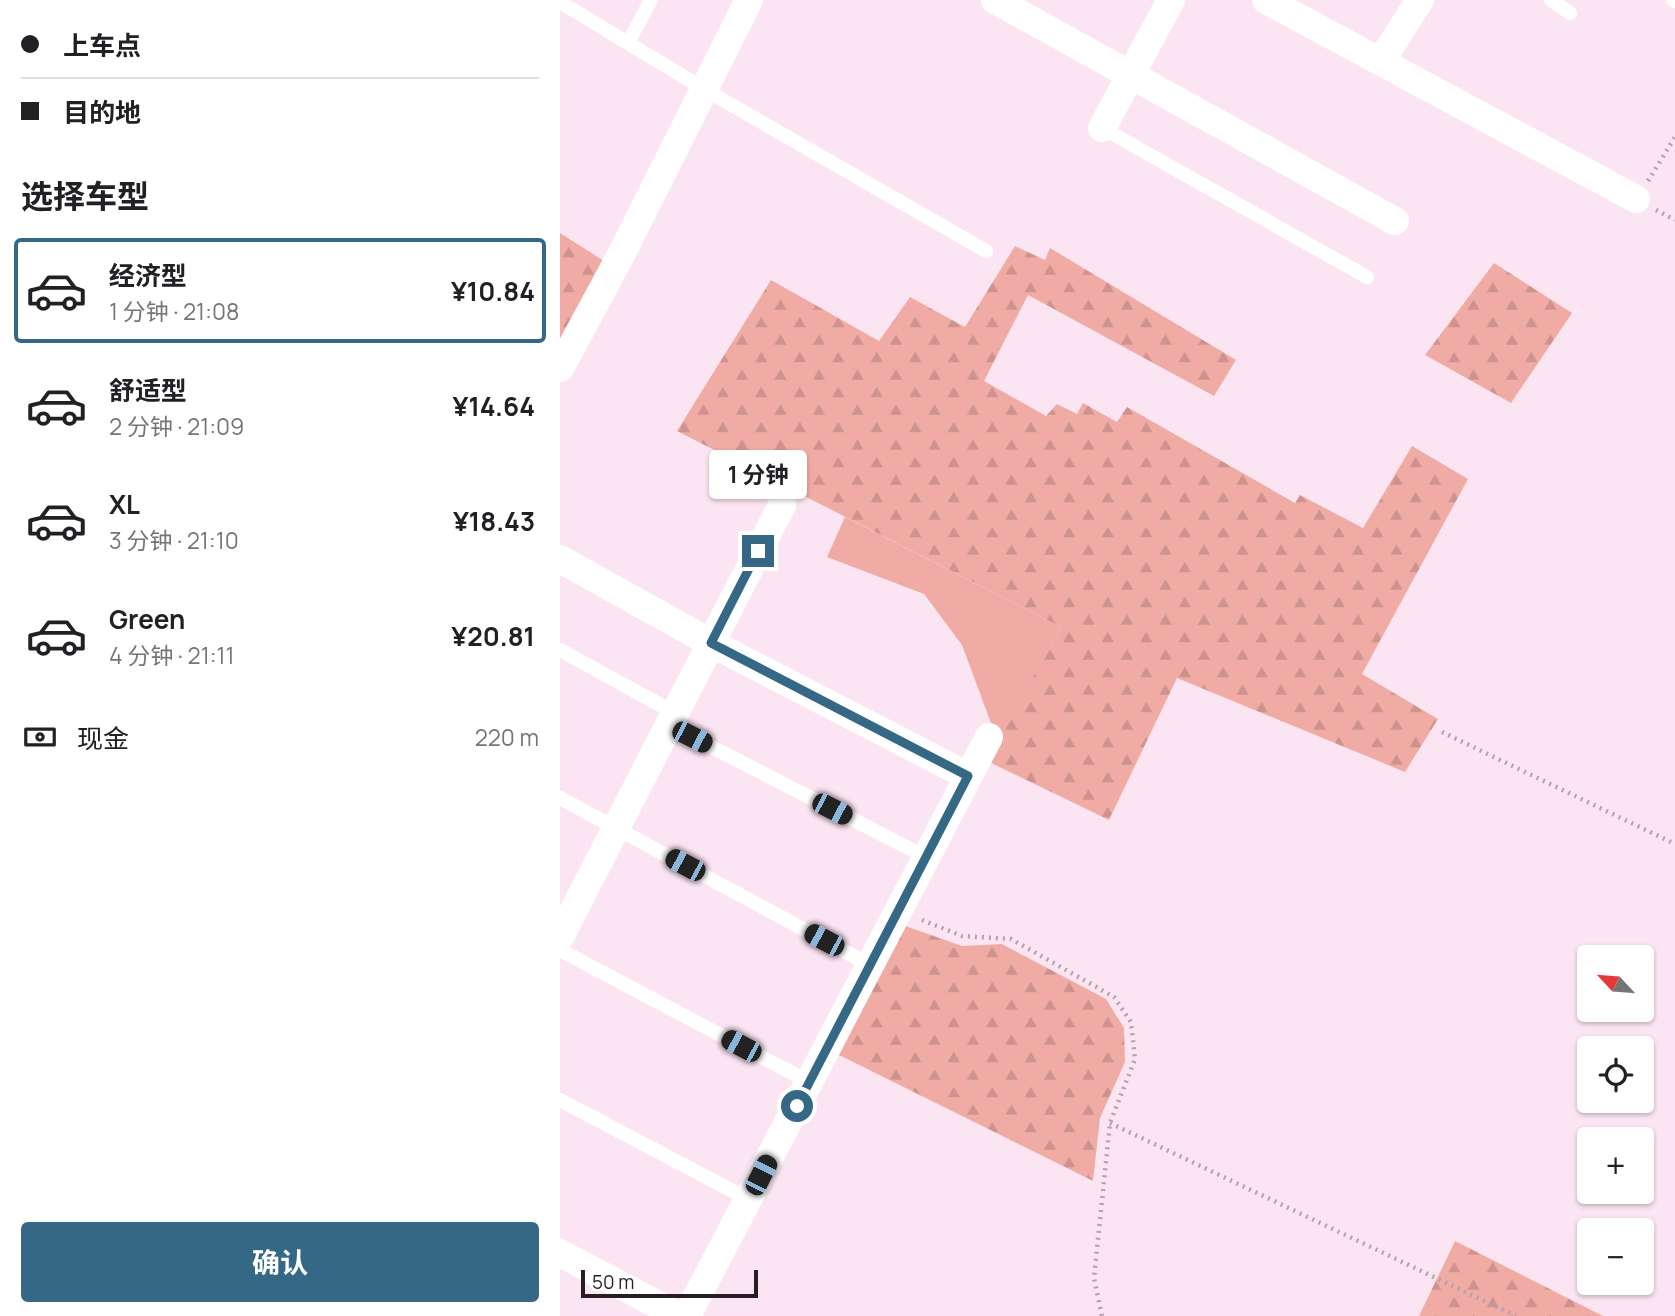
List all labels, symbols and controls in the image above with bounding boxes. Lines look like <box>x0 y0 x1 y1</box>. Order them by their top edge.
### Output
text: 上车点 <box>63 27 141 63</box>
text: 目的地 <box>63 94 141 130</box>
text: 选择车型 <box>21 174 149 218</box>
text: 经济型 <box>109 257 187 293</box>
icon: car <box>25 259 88 322</box>
text: ¥10.84 <box>451 273 535 309</box>
text: 1 分钟 · 21:08 <box>109 295 239 327</box>
text: 舒适型 <box>109 372 187 408</box>
icon: car <box>25 374 88 437</box>
text: ¥14.64 <box>453 388 535 424</box>
text: 2 分钟 · 21:09 <box>109 410 244 442</box>
callout: 1 分钟 <box>709 449 807 498</box>
text: 1 分钟 <box>728 458 788 490</box>
text: XL <box>109 486 140 522</box>
icon: car <box>25 489 88 552</box>
text: ¥18.43 <box>453 503 535 539</box>
text: 3 分钟 · 21:10 <box>109 524 239 556</box>
route end <box>742 535 774 567</box>
text: Green <box>109 601 185 637</box>
icon: car <box>25 604 88 667</box>
text: ¥20.81 <box>451 618 535 654</box>
text: 4 分钟 · 21:11 <box>109 639 234 671</box>
icon: cash <box>21 718 59 756</box>
car <box>669 718 716 756</box>
text: 现金 <box>77 720 129 756</box>
text: 220 m <box>475 721 539 753</box>
car <box>809 790 856 828</box>
car <box>662 846 709 884</box>
car <box>801 921 848 959</box>
north arrow <box>1577 945 1654 1022</box>
map controls <box>1577 945 1654 1295</box>
car <box>718 1027 765 1065</box>
button: locate <box>1577 1036 1654 1113</box>
route start <box>781 1090 813 1122</box>
button: + <box>1577 1127 1654 1204</box>
car <box>743 1152 780 1198</box>
button: − <box>1577 1218 1654 1295</box>
button: 确认 <box>21 1222 539 1302</box>
scale bar <box>581 1267 758 1299</box>
text: 50 m <box>592 1269 634 1295</box>

